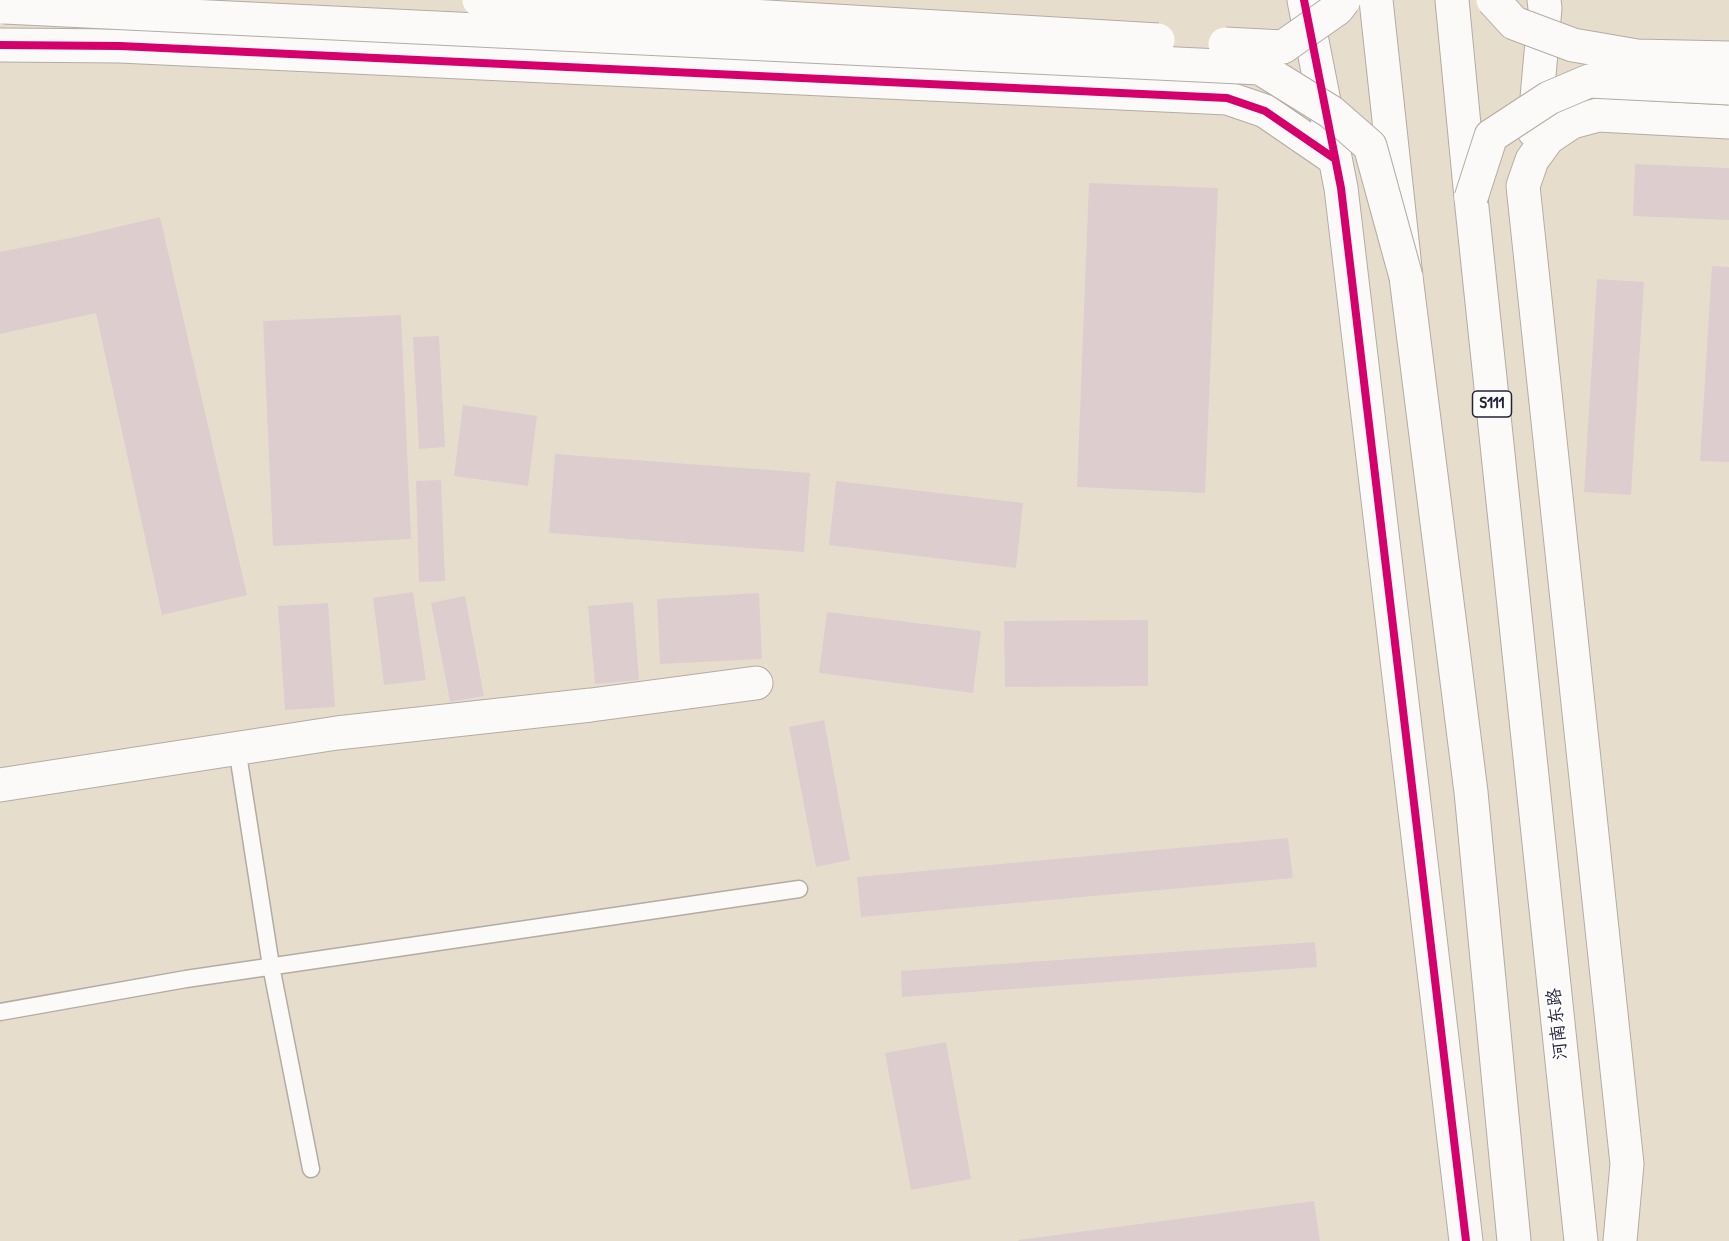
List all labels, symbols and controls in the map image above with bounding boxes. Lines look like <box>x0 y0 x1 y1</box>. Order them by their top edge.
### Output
road number: S111 <box>1472 391 1512 417</box>
street label: 河南东路 <box>1543 987 1573 1061</box>

